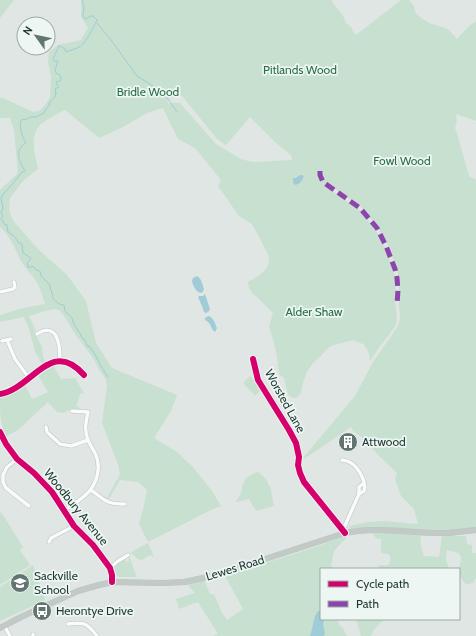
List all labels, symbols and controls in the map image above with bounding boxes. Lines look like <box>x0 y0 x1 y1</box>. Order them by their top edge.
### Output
north arrow <box>16 16 56 56</box>
text: N <box>20 23 36 38</box>
park label: Pitlands Wood <box>263 62 337 77</box>
park label: Bridle Wood <box>117 84 179 99</box>
park label: Fowl Wood <box>373 153 431 168</box>
park label: Alder Shaw <box>285 304 343 319</box>
street label: Worsted Lane <box>262 366 309 435</box>
building icon: Attwood <box>337 431 359 453</box>
place label: Attwood <box>362 434 406 449</box>
street label: Woodbury Avenue <box>41 465 112 548</box>
street label: Lewes Road <box>204 552 266 584</box>
place label: Sackville School <box>34 568 78 597</box>
legend <box>320 568 460 620</box>
school or university icon: Sackville School <box>9 572 31 594</box>
text: Cycle path <box>356 576 409 591</box>
text: Path <box>356 596 379 611</box>
bus stop icon: Herontye Drive <box>31 600 53 622</box>
place label: Herontye Drive <box>56 603 133 618</box>

